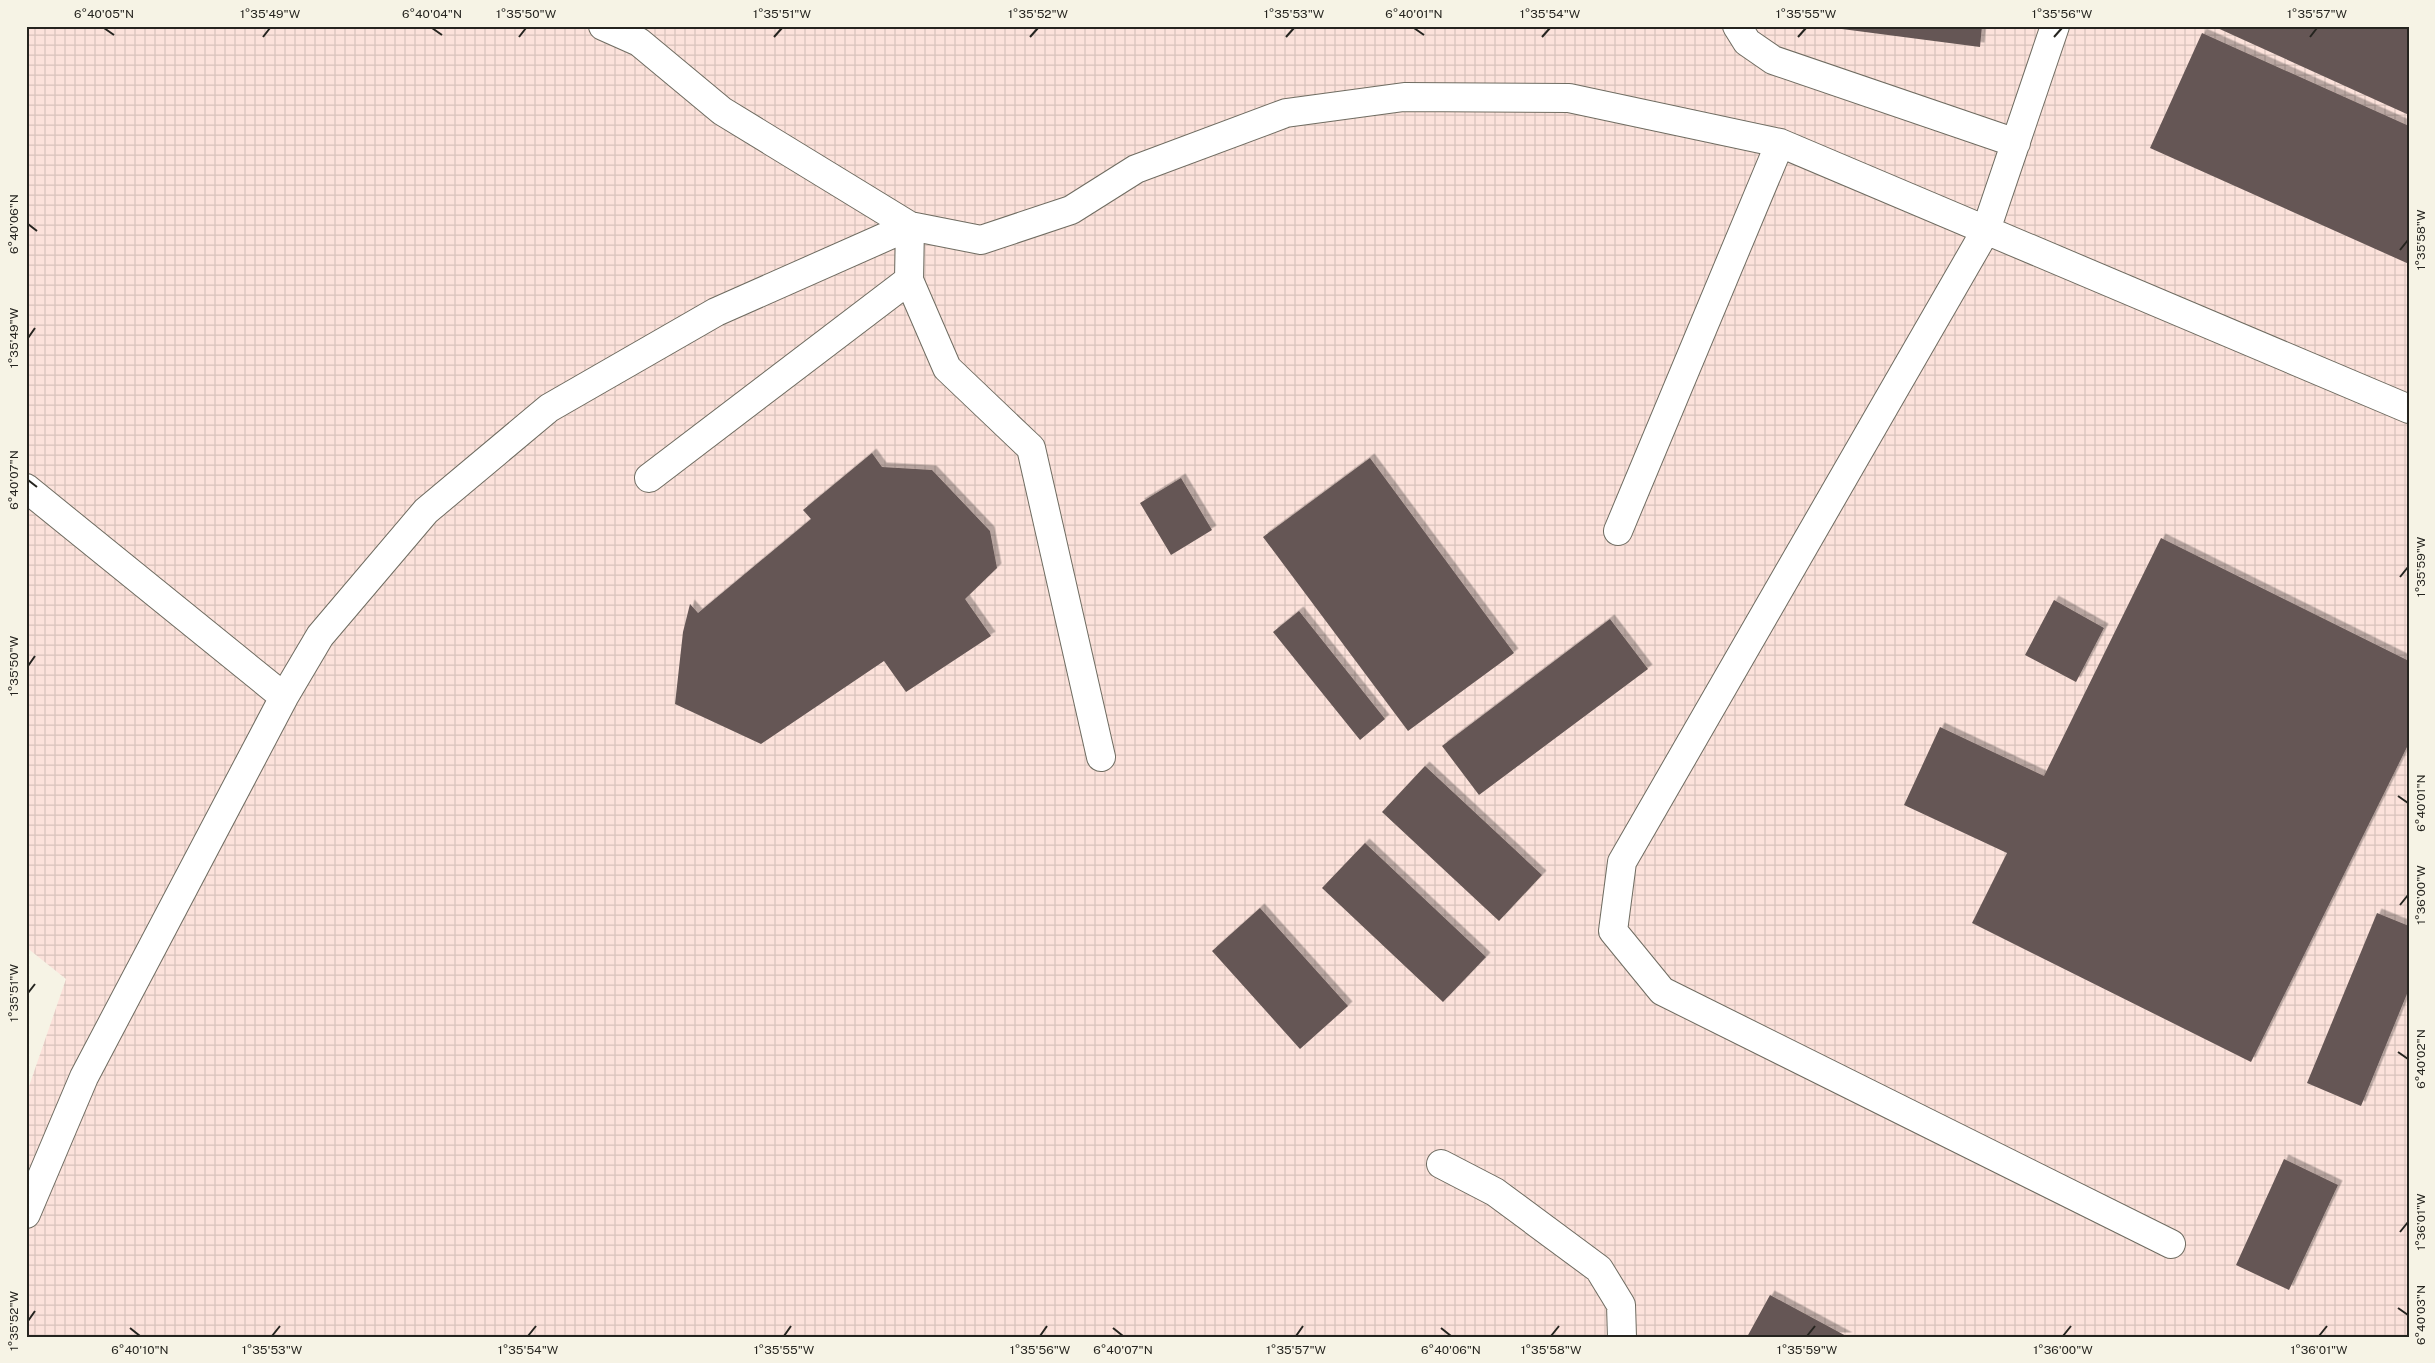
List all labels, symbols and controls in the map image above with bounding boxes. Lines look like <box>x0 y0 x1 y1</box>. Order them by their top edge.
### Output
text: 6°40'05"N <box>74 7 134 21</box>
text: 1°35'49"W <box>240 7 301 21</box>
text: 6°40'04"N <box>402 7 462 21</box>
text: 1°35'50"W <box>496 7 557 21</box>
text: 1°35'51"W <box>753 7 811 21</box>
text: 1°35'52"W <box>1008 7 1069 21</box>
text: 1°35'53"W <box>1264 7 1325 21</box>
text: 6°40'01"N <box>1385 7 1443 21</box>
text: 1°35'54"W <box>1520 7 1581 21</box>
text: 1°35'55"W <box>1776 7 1837 21</box>
text: 1°35'56"W <box>2032 7 2093 21</box>
text: 1°35'57"W <box>2287 7 2348 21</box>
text: 6°40'06"N <box>7 194 21 254</box>
text: 1°35'58"W <box>2414 209 2428 270</box>
text: 1°35'49"W <box>7 307 21 368</box>
text: 6°40'07"N <box>7 450 21 510</box>
text: 1°35'59"W <box>2414 536 2428 597</box>
text: 1°35'50"W <box>7 635 21 696</box>
text: 6°40'01"N <box>2414 774 2428 832</box>
text: 1°36'00"W <box>2414 865 2428 925</box>
text: 1°35'51"W <box>7 964 21 1022</box>
text: 6°40'02"N <box>2414 1029 2428 1089</box>
text: 1°36'01"W <box>2414 1193 2428 1251</box>
text: 6°40'03"N <box>2414 1285 2428 1345</box>
text: 1°35'52"W <box>7 1290 21 1351</box>
text: 6°40'10"N <box>111 1343 169 1357</box>
text: 1°35'53"W <box>242 1343 303 1357</box>
text: 1°35'54"W <box>498 1343 559 1357</box>
text: 1°35'55"W <box>754 1343 815 1357</box>
text: 1°35'56"W <box>1010 1343 1071 1357</box>
text: 6°40'07"N <box>1093 1343 1153 1357</box>
text: 1°35'57"W <box>1266 1343 1327 1357</box>
text: 6°40'06"N <box>1421 1343 1481 1357</box>
text: 1°35'58"W <box>1521 1343 1582 1357</box>
text: 1°35'59"W <box>1777 1343 1838 1357</box>
text: 1°36'00"W <box>2033 1343 2093 1357</box>
text: 1°36'01"W <box>2290 1343 2348 1357</box>

